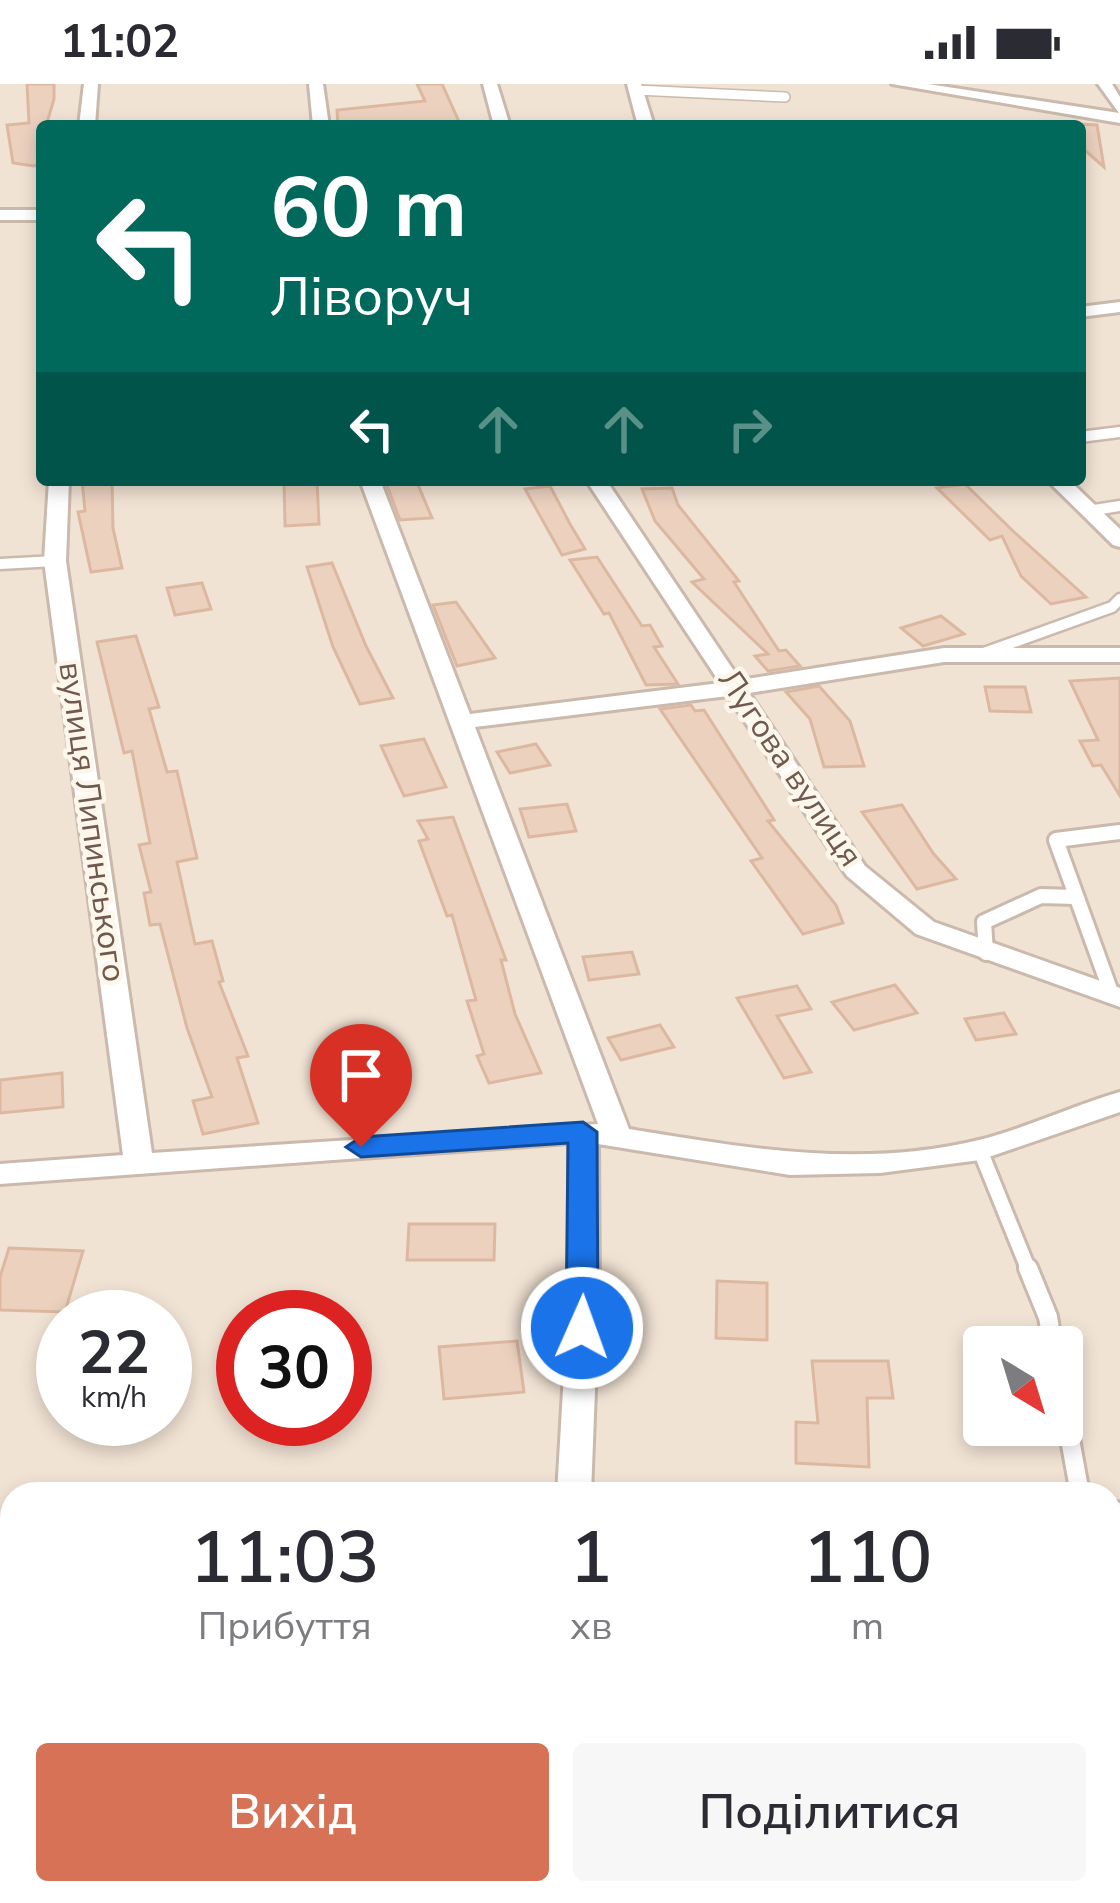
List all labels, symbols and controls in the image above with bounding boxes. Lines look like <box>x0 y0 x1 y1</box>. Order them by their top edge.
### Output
text: 11:02 <box>60 12 179 73</box>
text: 60 m <box>270 151 467 266</box>
icon: left <box>72 168 228 324</box>
text: Ліворуч <box>270 260 473 334</box>
icon: left <box>339 396 405 462</box>
icon: ahead <box>465 396 531 462</box>
icon: ahead <box>591 396 657 462</box>
icon: right <box>717 396 783 462</box>
street label: вулиця Липинського <box>47 659 137 985</box>
street label: Лугова вулиця <box>707 660 873 876</box>
pin <box>310 1024 412 1147</box>
icon: arrive <box>328 1042 394 1108</box>
position arrow <box>519 1265 645 1391</box>
speed limit sign: 30 <box>216 1290 372 1446</box>
text: 22 <box>78 1312 150 1394</box>
north arrow <box>963 1326 1083 1446</box>
map controls <box>963 1326 1083 1446</box>
text: km/h <box>81 1377 147 1418</box>
text: 11:03 <box>190 1509 380 1607</box>
text: 1 <box>570 1509 613 1607</box>
text: 110 <box>803 1509 932 1607</box>
text: Прибуття <box>198 1600 372 1653</box>
text: хв <box>570 1600 612 1653</box>
text: m <box>851 1600 884 1653</box>
button: Вихід <box>36 1743 549 1881</box>
button: Поділитися <box>573 1743 1086 1881</box>

